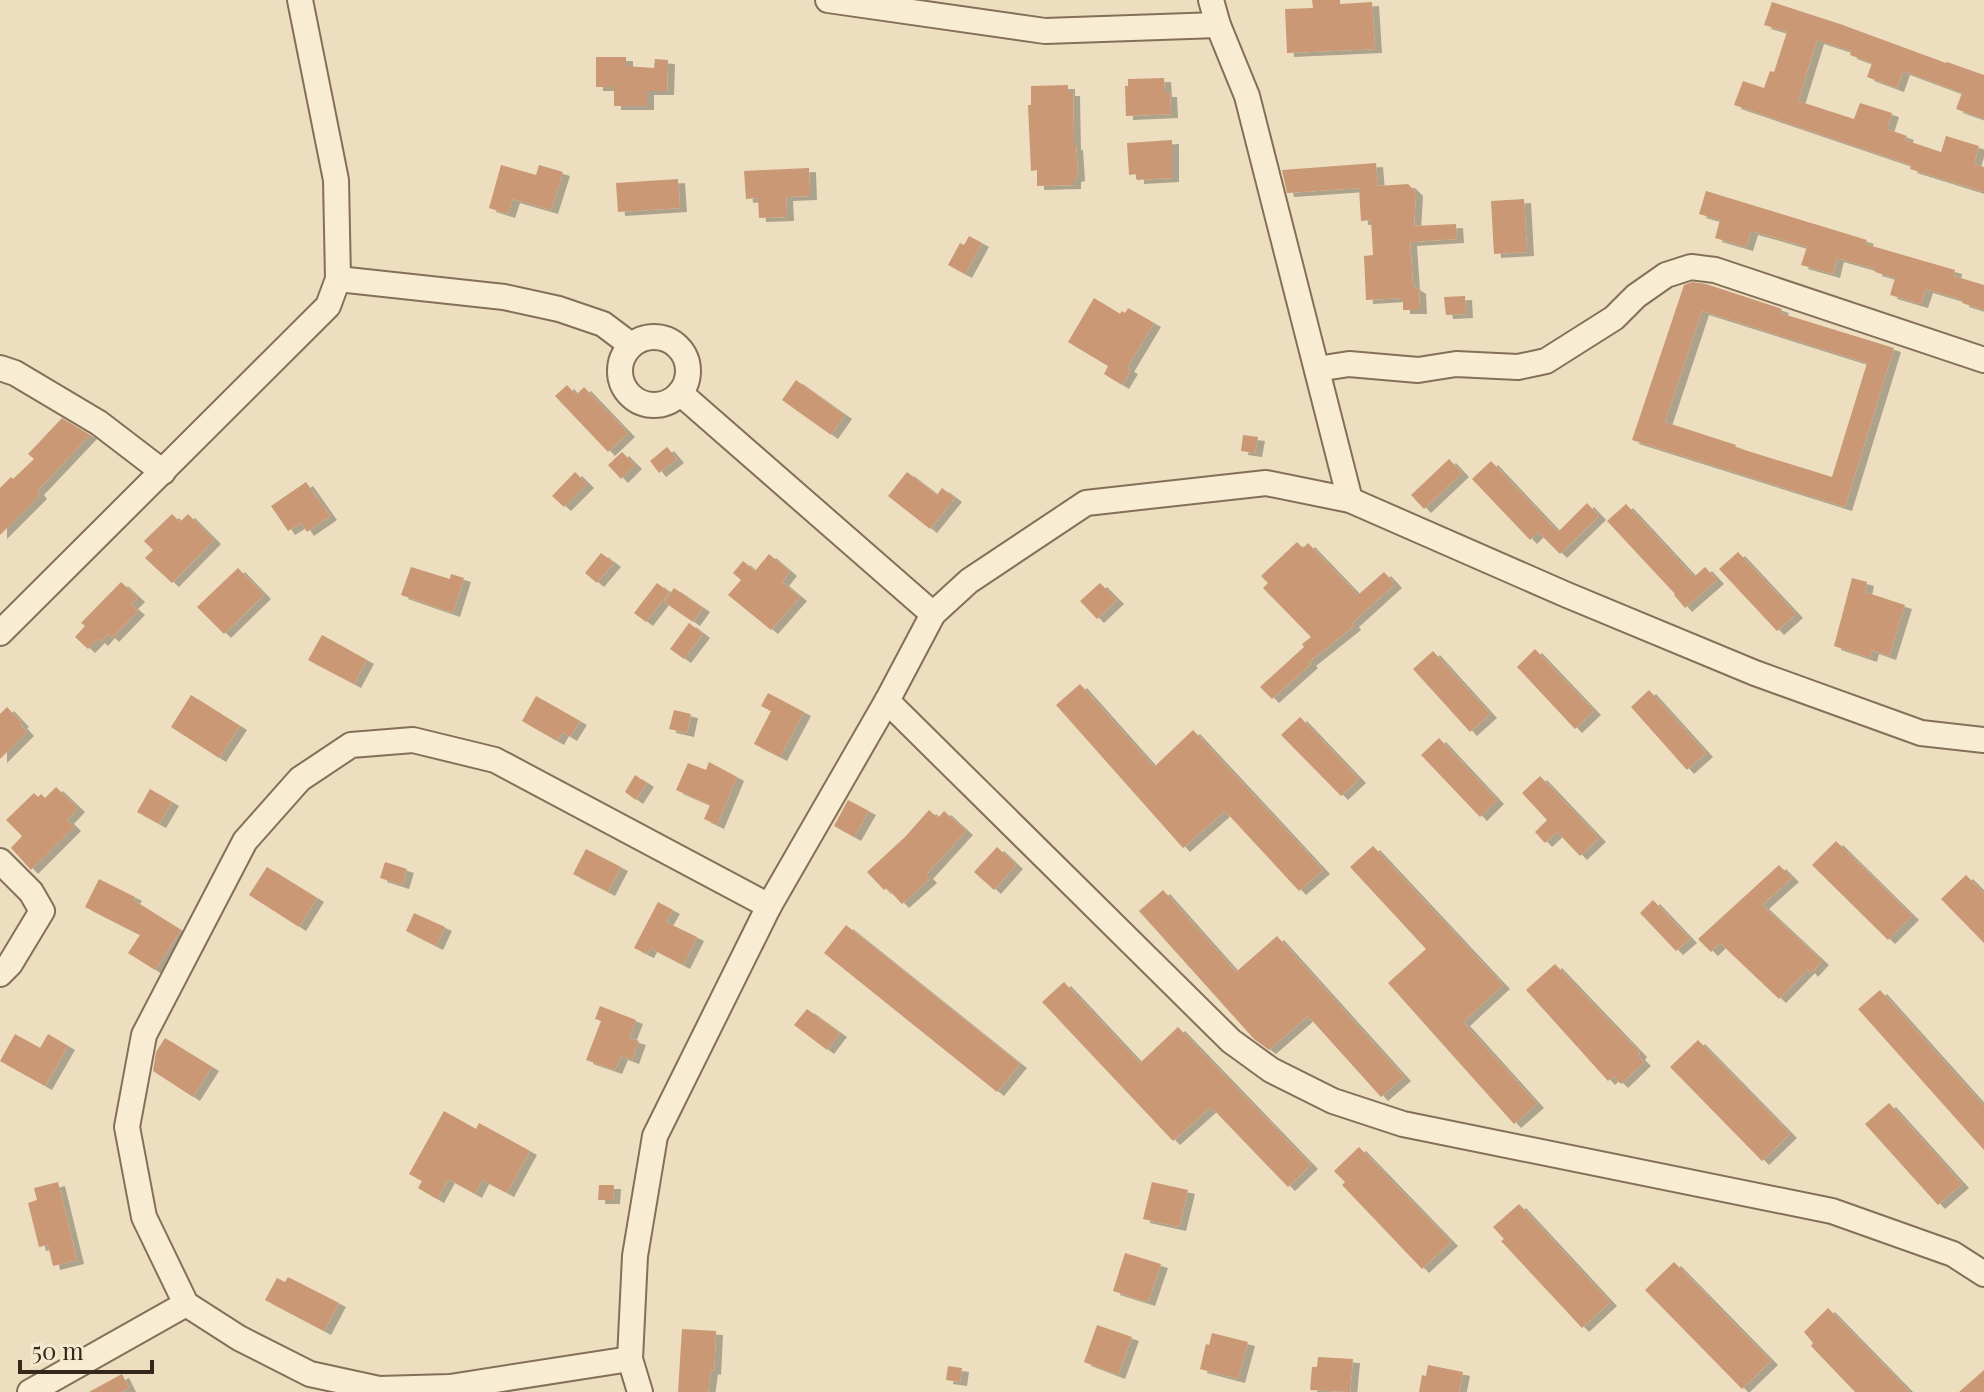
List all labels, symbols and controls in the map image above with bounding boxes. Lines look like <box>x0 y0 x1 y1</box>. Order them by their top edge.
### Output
scale bar <box>20 1324 152 1374</box>
text: 50 m <box>32 1334 84 1366</box>

